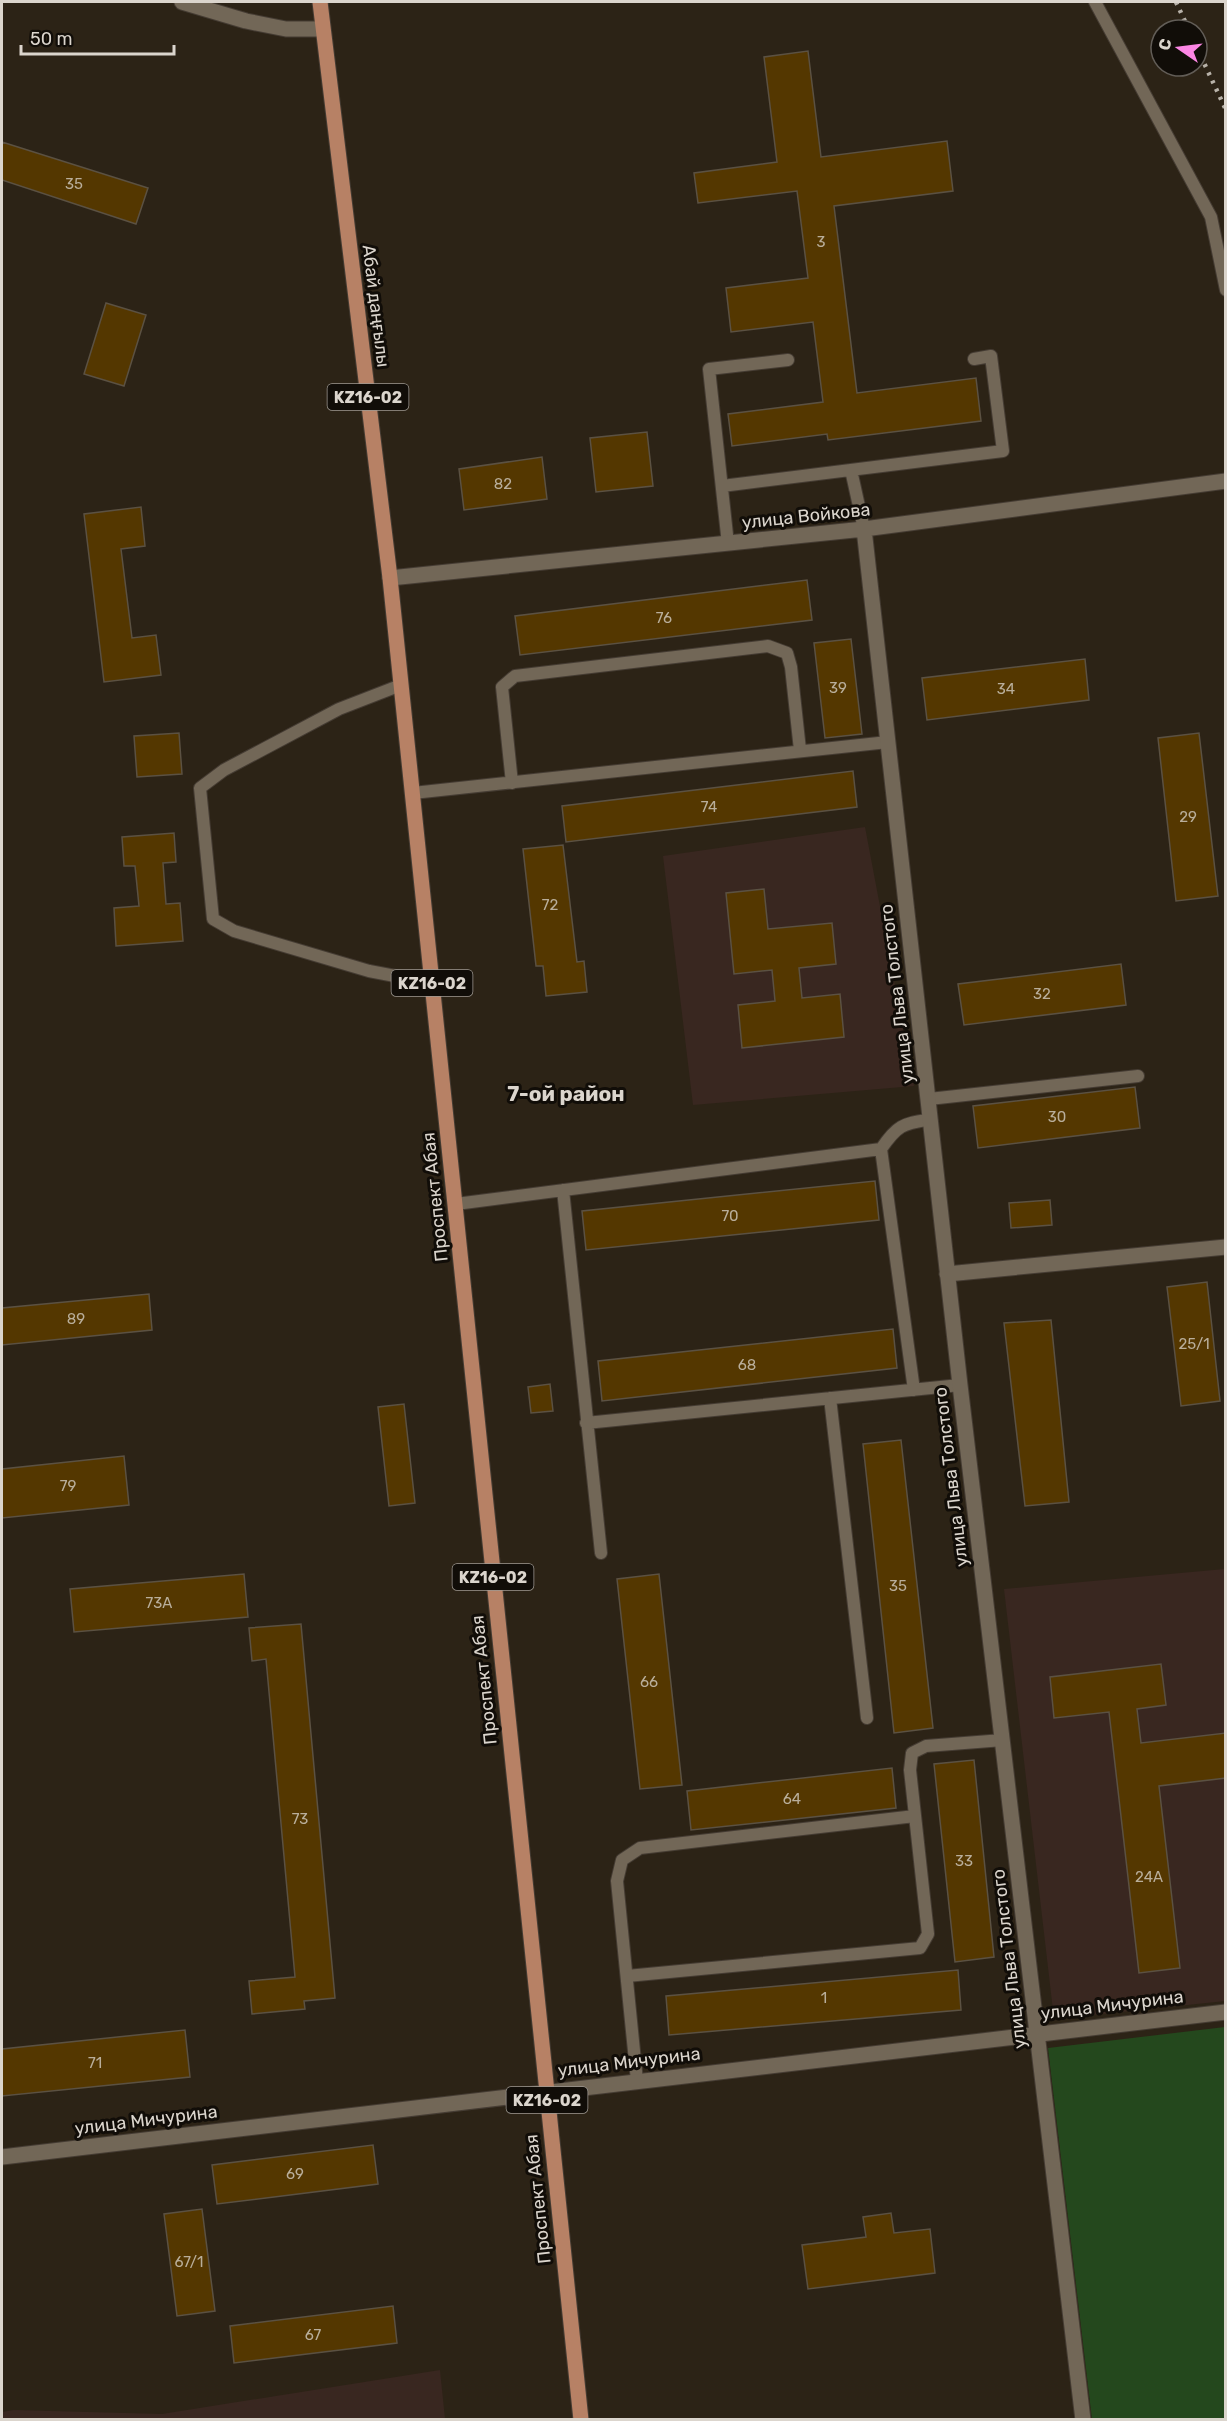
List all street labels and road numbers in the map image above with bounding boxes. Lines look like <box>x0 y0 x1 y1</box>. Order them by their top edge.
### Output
street label: Абай даңғылы <box>358 243 394 369</box>
road number: KZ16-02 <box>328 384 409 410</box>
street label: улица Войкова <box>741 498 871 534</box>
street label: улица Льва Толстого <box>875 903 919 1085</box>
road number: KZ16-02 <box>392 970 472 996</box>
street label: Проспект Абая <box>417 1131 453 1263</box>
street label: улица Льва Толстого <box>929 1386 973 1568</box>
road number: KZ16-02 <box>452 1564 534 1590</box>
street label: Проспект Абая <box>466 1614 502 1746</box>
street label: улица Льва Толстого <box>987 1868 1031 2050</box>
street label: улица Мичурина <box>1039 1985 1185 2025</box>
street label: улица Мичурина <box>556 2042 702 2082</box>
road number: KZ16-02 <box>506 2087 588 2113</box>
street label: улица Мичурина <box>73 2100 219 2140</box>
street label: Проспект Абая <box>520 2133 556 2265</box>

